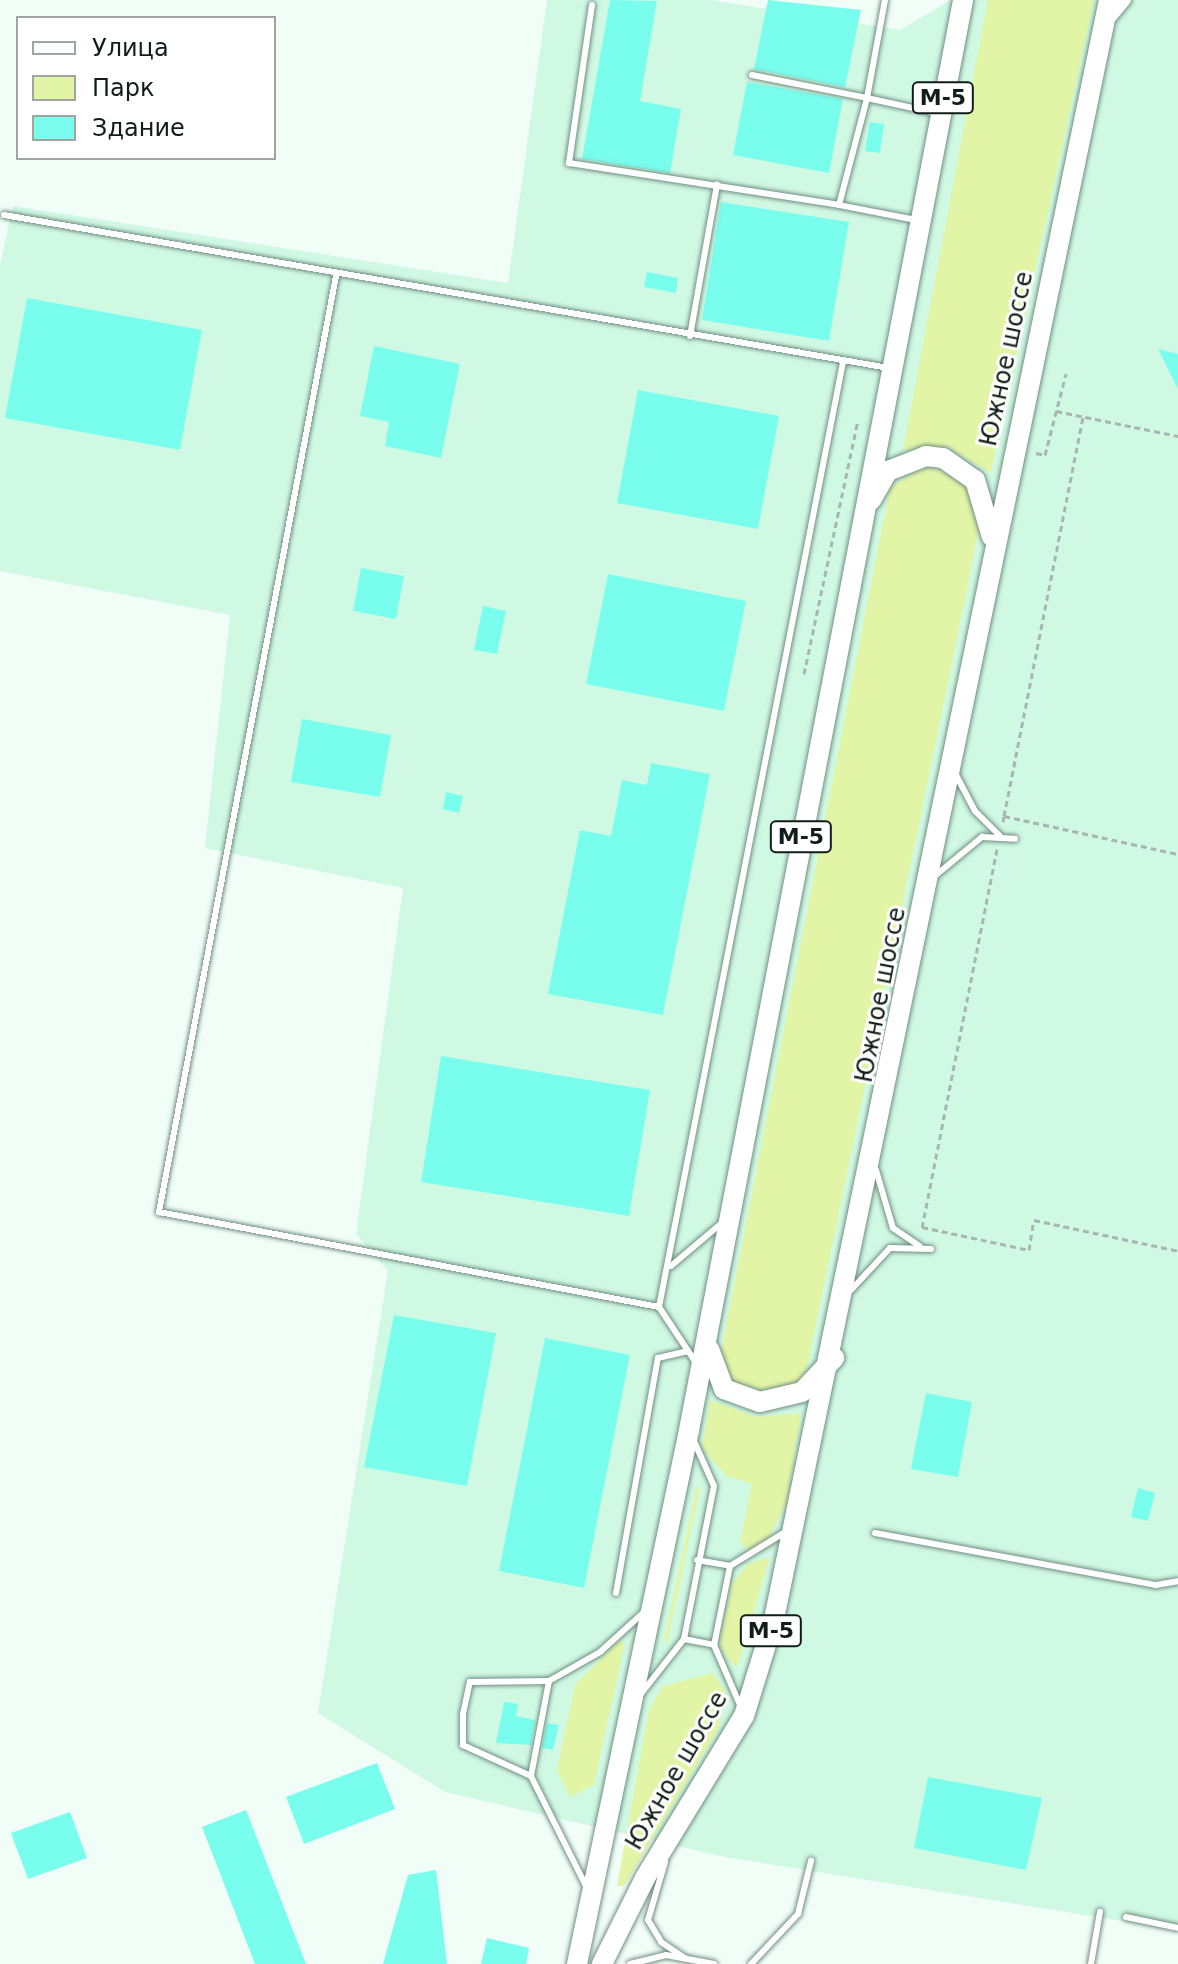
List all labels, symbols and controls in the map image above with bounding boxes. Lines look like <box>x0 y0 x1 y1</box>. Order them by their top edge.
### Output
legend <box>16 16 276 160</box>
text: Улица <box>92 34 169 62</box>
text: Парк <box>92 74 154 102</box>
road number: М-5 <box>911 80 975 116</box>
text: Здание <box>92 114 185 142</box>
street label: Южное шоссе <box>974 269 1040 449</box>
road number: М-5 <box>769 819 833 855</box>
street label: Южное шоссе <box>850 905 912 1085</box>
road number: М-5 <box>739 1613 803 1649</box>
street label: Южное шоссе <box>620 1687 734 1855</box>

